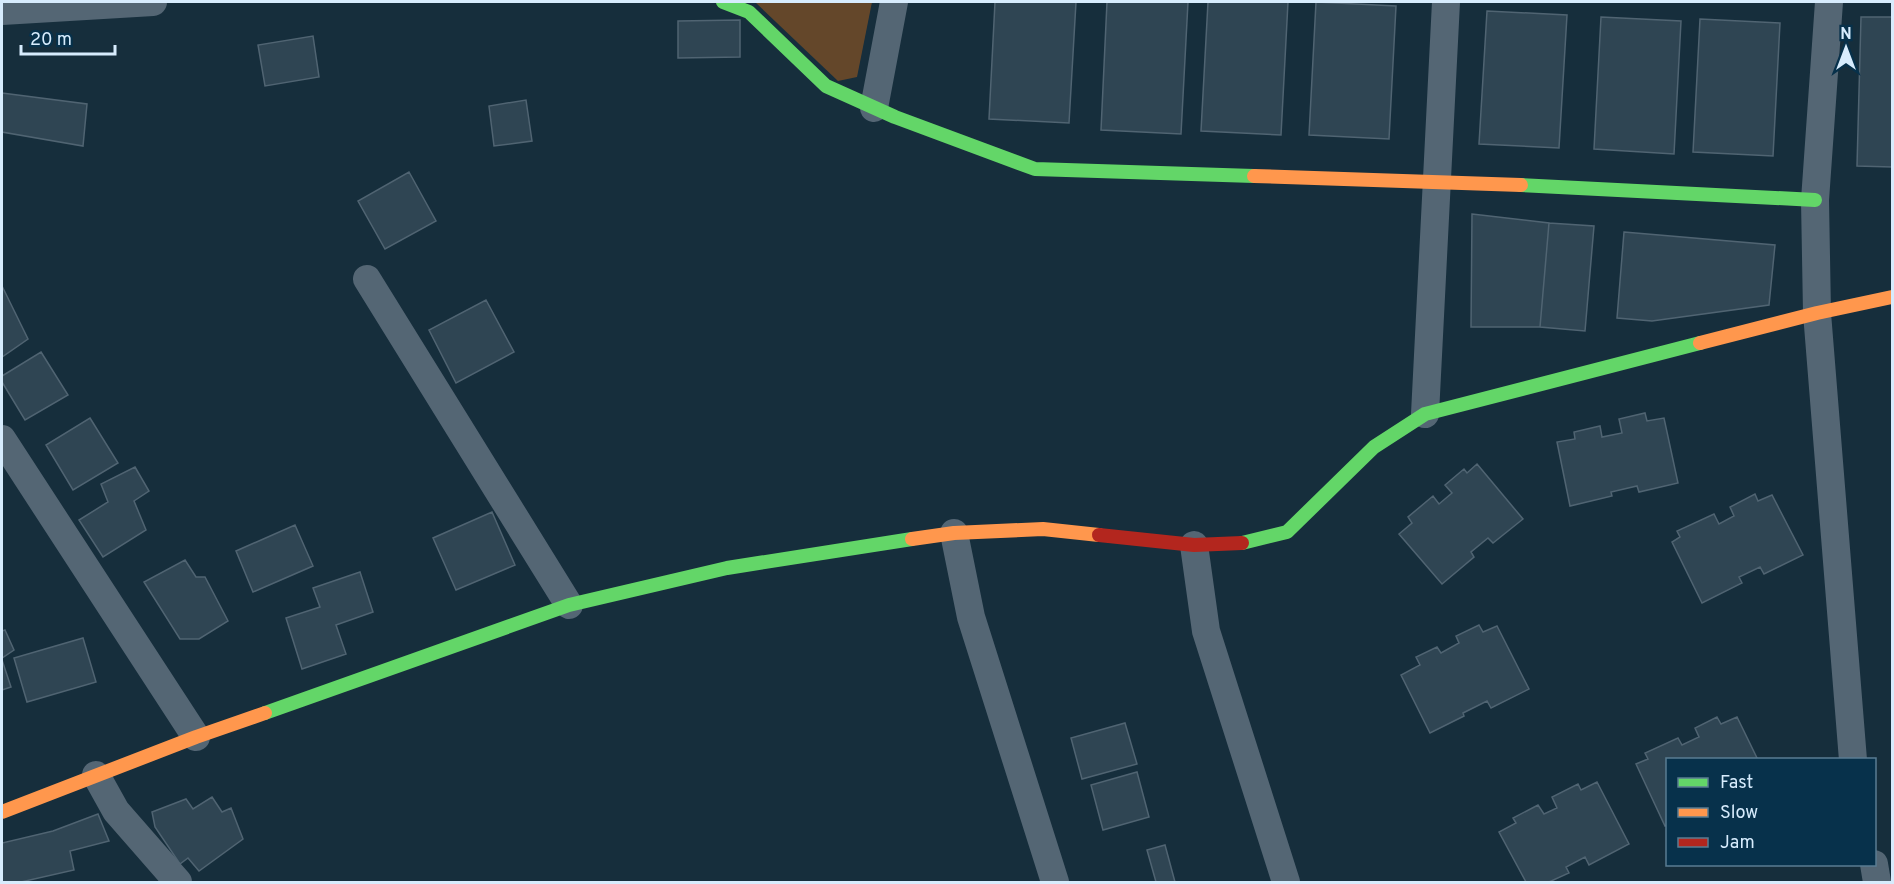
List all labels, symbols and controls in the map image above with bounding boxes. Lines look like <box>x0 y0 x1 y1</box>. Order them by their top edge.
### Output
scale bar <box>21 18 116 56</box>
north arrow <box>1816 18 1876 78</box>
text: N <box>1840 25 1852 45</box>
text: 20 m <box>30 29 72 52</box>
legend <box>1666 758 1876 866</box>
text: Fast <box>1720 772 1753 795</box>
text: Slow <box>1720 802 1758 825</box>
text: Jam <box>1720 832 1755 855</box>

